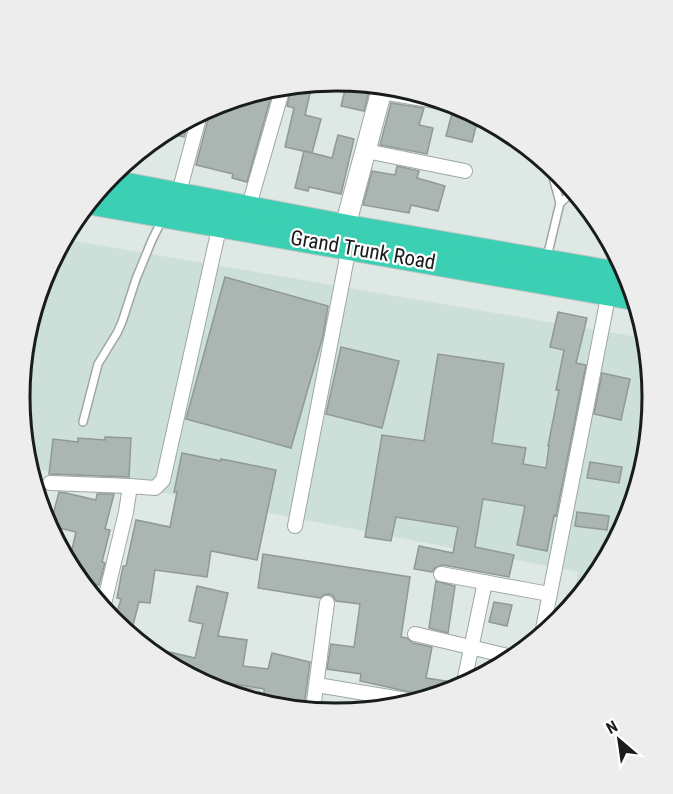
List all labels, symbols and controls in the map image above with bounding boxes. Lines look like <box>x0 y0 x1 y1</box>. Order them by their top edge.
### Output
street label: Grand Trunk Road <box>289 225 437 275</box>
north arrow <box>589 710 649 770</box>
text: N <box>603 717 621 738</box>

